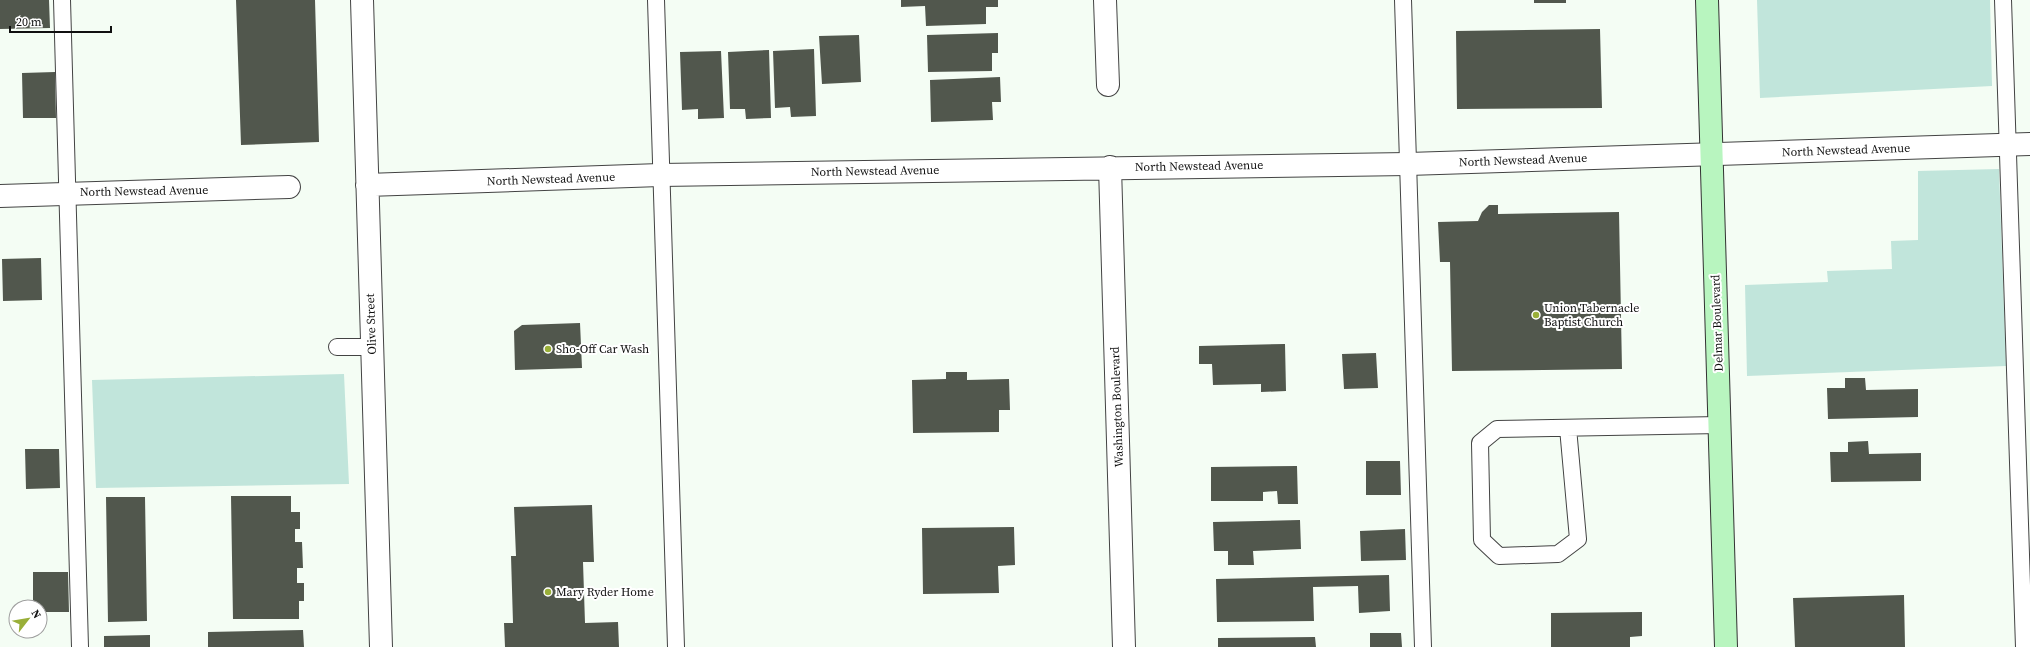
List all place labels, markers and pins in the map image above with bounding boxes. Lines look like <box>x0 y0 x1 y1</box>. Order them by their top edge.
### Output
place label: Union Tabernacle Baptist Church <box>1544 300 1639 330</box>
marker: Union Tabernacle Baptist Church <box>1531 310 1541 320</box>
place label: Sho-Off Car Wash <box>556 341 649 357</box>
marker: Sho-Off Car Wash <box>543 344 553 354</box>
place label: Mary Ryder Home <box>556 584 654 600</box>
marker: Mary Ryder Home <box>543 587 553 597</box>

